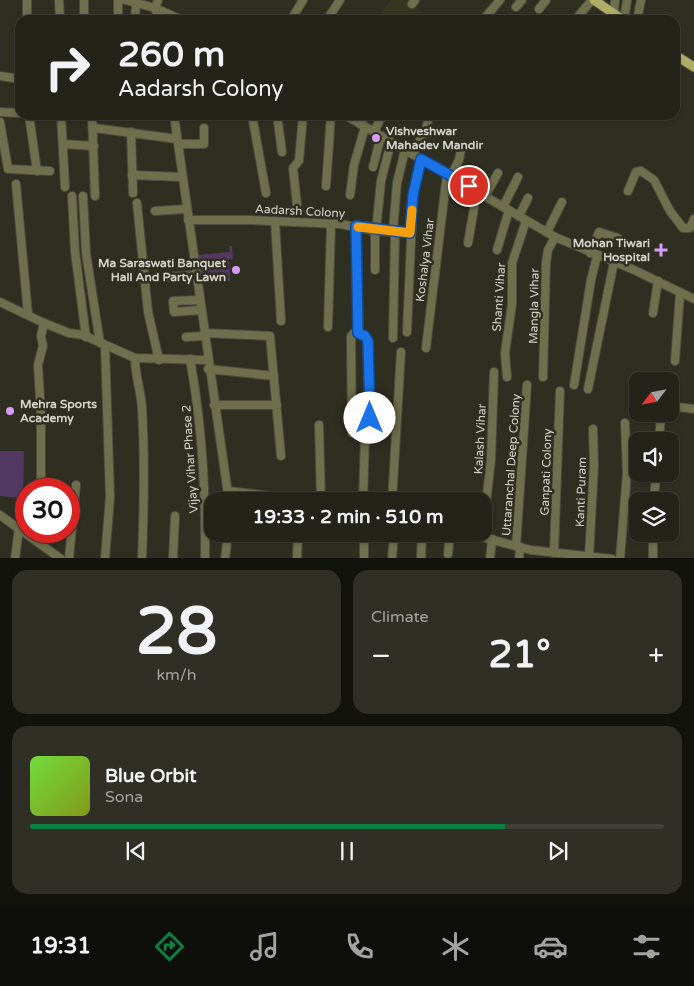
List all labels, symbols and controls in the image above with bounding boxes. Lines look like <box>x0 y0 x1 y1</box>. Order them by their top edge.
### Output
text: 260 m <box>118 34 225 76</box>
icon: right <box>35 35 100 100</box>
text: Aadarsh Colony <box>118 76 283 102</box>
place label: Vishveshwar Mahadev Mandir <box>386 124 483 152</box>
marker: Vishveshwar Mahadev Mandir <box>370 132 382 144</box>
pin <box>448 165 490 207</box>
icon: arrive <box>455 172 483 200</box>
street label: Aadarsh Colony <box>255 202 346 220</box>
street label: Koshalya Vihar <box>413 217 437 303</box>
place label: Mohan Tiwari Hospital <box>573 236 650 265</box>
marker: Mohan Tiwari Hospital <box>654 243 668 257</box>
place label: Ma Saraswati Banquet Hall And Party Lawn <box>98 256 226 285</box>
street label: Shanti Vihar <box>490 262 508 332</box>
marker: Ma Saraswati Banquet Hall And Party Lawn <box>230 264 242 276</box>
street label: Mangla Vihar <box>526 268 542 344</box>
north arrow <box>629 372 679 422</box>
map controls <box>629 372 679 542</box>
position arrow <box>343 391 395 443</box>
street label: Uttaranchal Deep Colony <box>499 393 523 537</box>
place label: Mehra Sports Academy <box>20 397 97 426</box>
street label: Kalash Vihar <box>471 403 489 475</box>
street label: Vijay Vihar Phase 2 <box>179 404 201 514</box>
marker: Mehra Sports Academy <box>4 405 16 417</box>
street label: Ganpati Colony <box>537 428 555 516</box>
button: sound <box>629 432 679 482</box>
street label: Kanti Puram <box>573 457 589 527</box>
speed limit sign: 30 <box>15 478 80 543</box>
button: layers <box>629 492 679 542</box>
text: 19:33 · 2 min · 510 m <box>252 506 444 528</box>
text: 28 <box>136 593 217 672</box>
text: Climate <box>371 607 429 627</box>
text: 21° <box>489 632 551 678</box>
text: − <box>371 639 391 673</box>
text: + <box>648 639 664 673</box>
text: km/h <box>156 665 197 685</box>
text: Blue Orbit <box>105 765 197 787</box>
text: Sona <box>105 787 143 807</box>
icon: previous <box>122 837 150 865</box>
icon: pause <box>333 837 361 865</box>
icon: next <box>544 837 572 865</box>
icon: directions <box>152 929 187 964</box>
icon: music <box>247 929 282 964</box>
icon: phone <box>342 929 377 964</box>
icon: climate <box>438 929 473 964</box>
icon: car <box>533 929 568 964</box>
icon: filters <box>629 929 664 964</box>
text: 19:31 <box>30 933 91 959</box>

